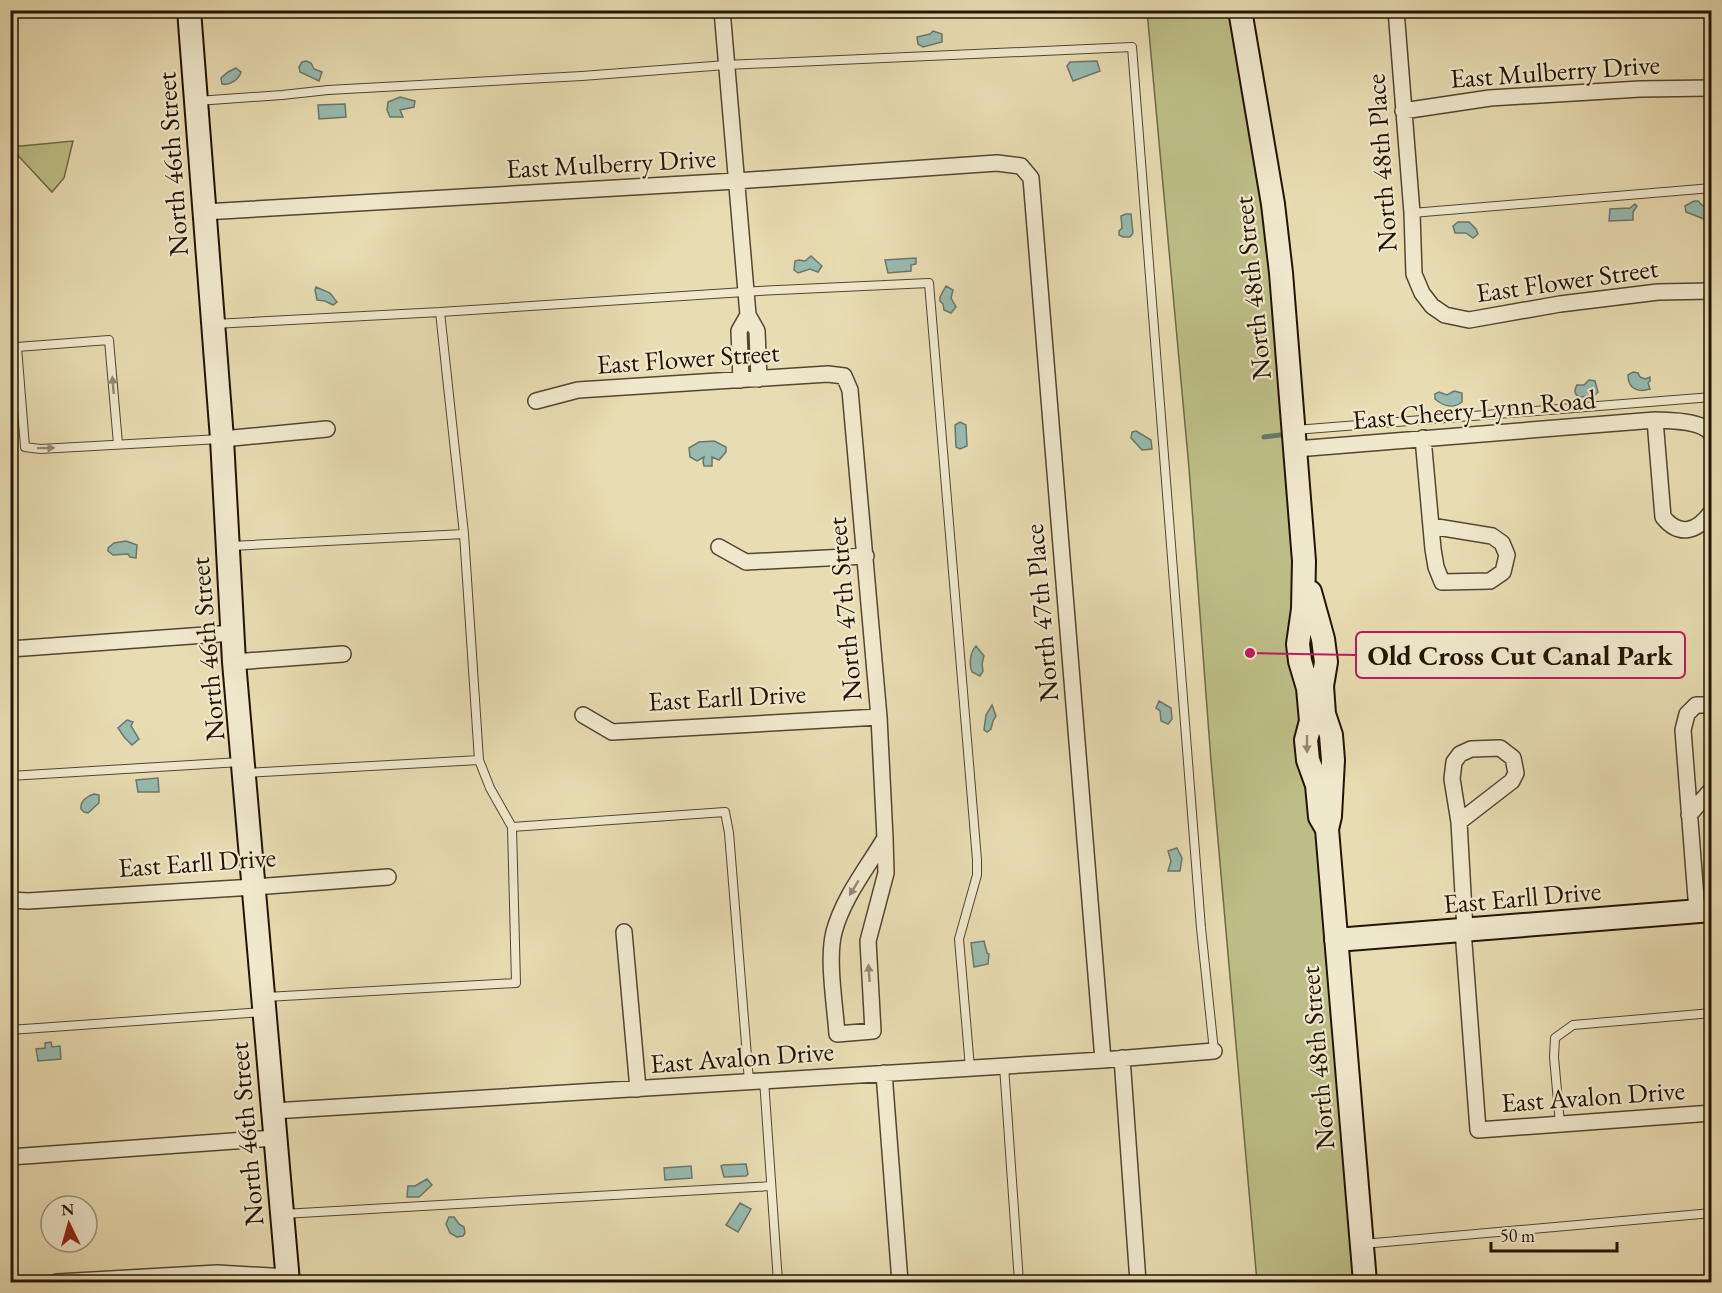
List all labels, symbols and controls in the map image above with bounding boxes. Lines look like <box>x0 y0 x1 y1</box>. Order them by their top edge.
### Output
street label: East Mulberry Drive <box>1449 46 1661 96</box>
street label: North 46th Street <box>148 70 196 257</box>
street label: North 48th Place <box>1357 73 1405 253</box>
street label: East Mulberry Drive <box>505 140 717 186</box>
street label: North 48th Street <box>1225 194 1279 382</box>
street label: East Flower Street <box>1474 250 1661 310</box>
street label: East Flower Street <box>595 334 781 382</box>
one-way arrow <box>108 376 117 395</box>
street label: East Cheery Lynn Road <box>1351 381 1598 437</box>
one-way arrow <box>37 444 56 453</box>
street label: North 47th Street <box>818 515 869 702</box>
street label: North 47th Place <box>1016 523 1066 703</box>
street label: North 46th Street <box>181 555 232 742</box>
callout: Old Cross Cut Canal Park <box>1356 632 1685 678</box>
text: Old Cross Cut Canal Park <box>1368 637 1673 673</box>
street label: East Earll Drive <box>647 675 807 719</box>
one-way arrow <box>1302 734 1312 753</box>
street label: East Earll Drive <box>117 839 277 885</box>
street label: East Earll Drive <box>1442 873 1602 921</box>
one-way arrow <box>849 880 860 896</box>
one-way arrow <box>864 963 873 982</box>
street label: North 48th Street <box>1291 964 1342 1151</box>
street label: East Avalon Drive <box>649 1033 835 1081</box>
street label: North 46th Street <box>220 1040 271 1227</box>
street label: East Avalon Drive <box>1500 1072 1686 1120</box>
north arrow <box>39 1194 99 1254</box>
text: N <box>60 1199 75 1221</box>
scale bar <box>1491 1215 1617 1253</box>
text: 50 m <box>1500 1224 1535 1247</box>

